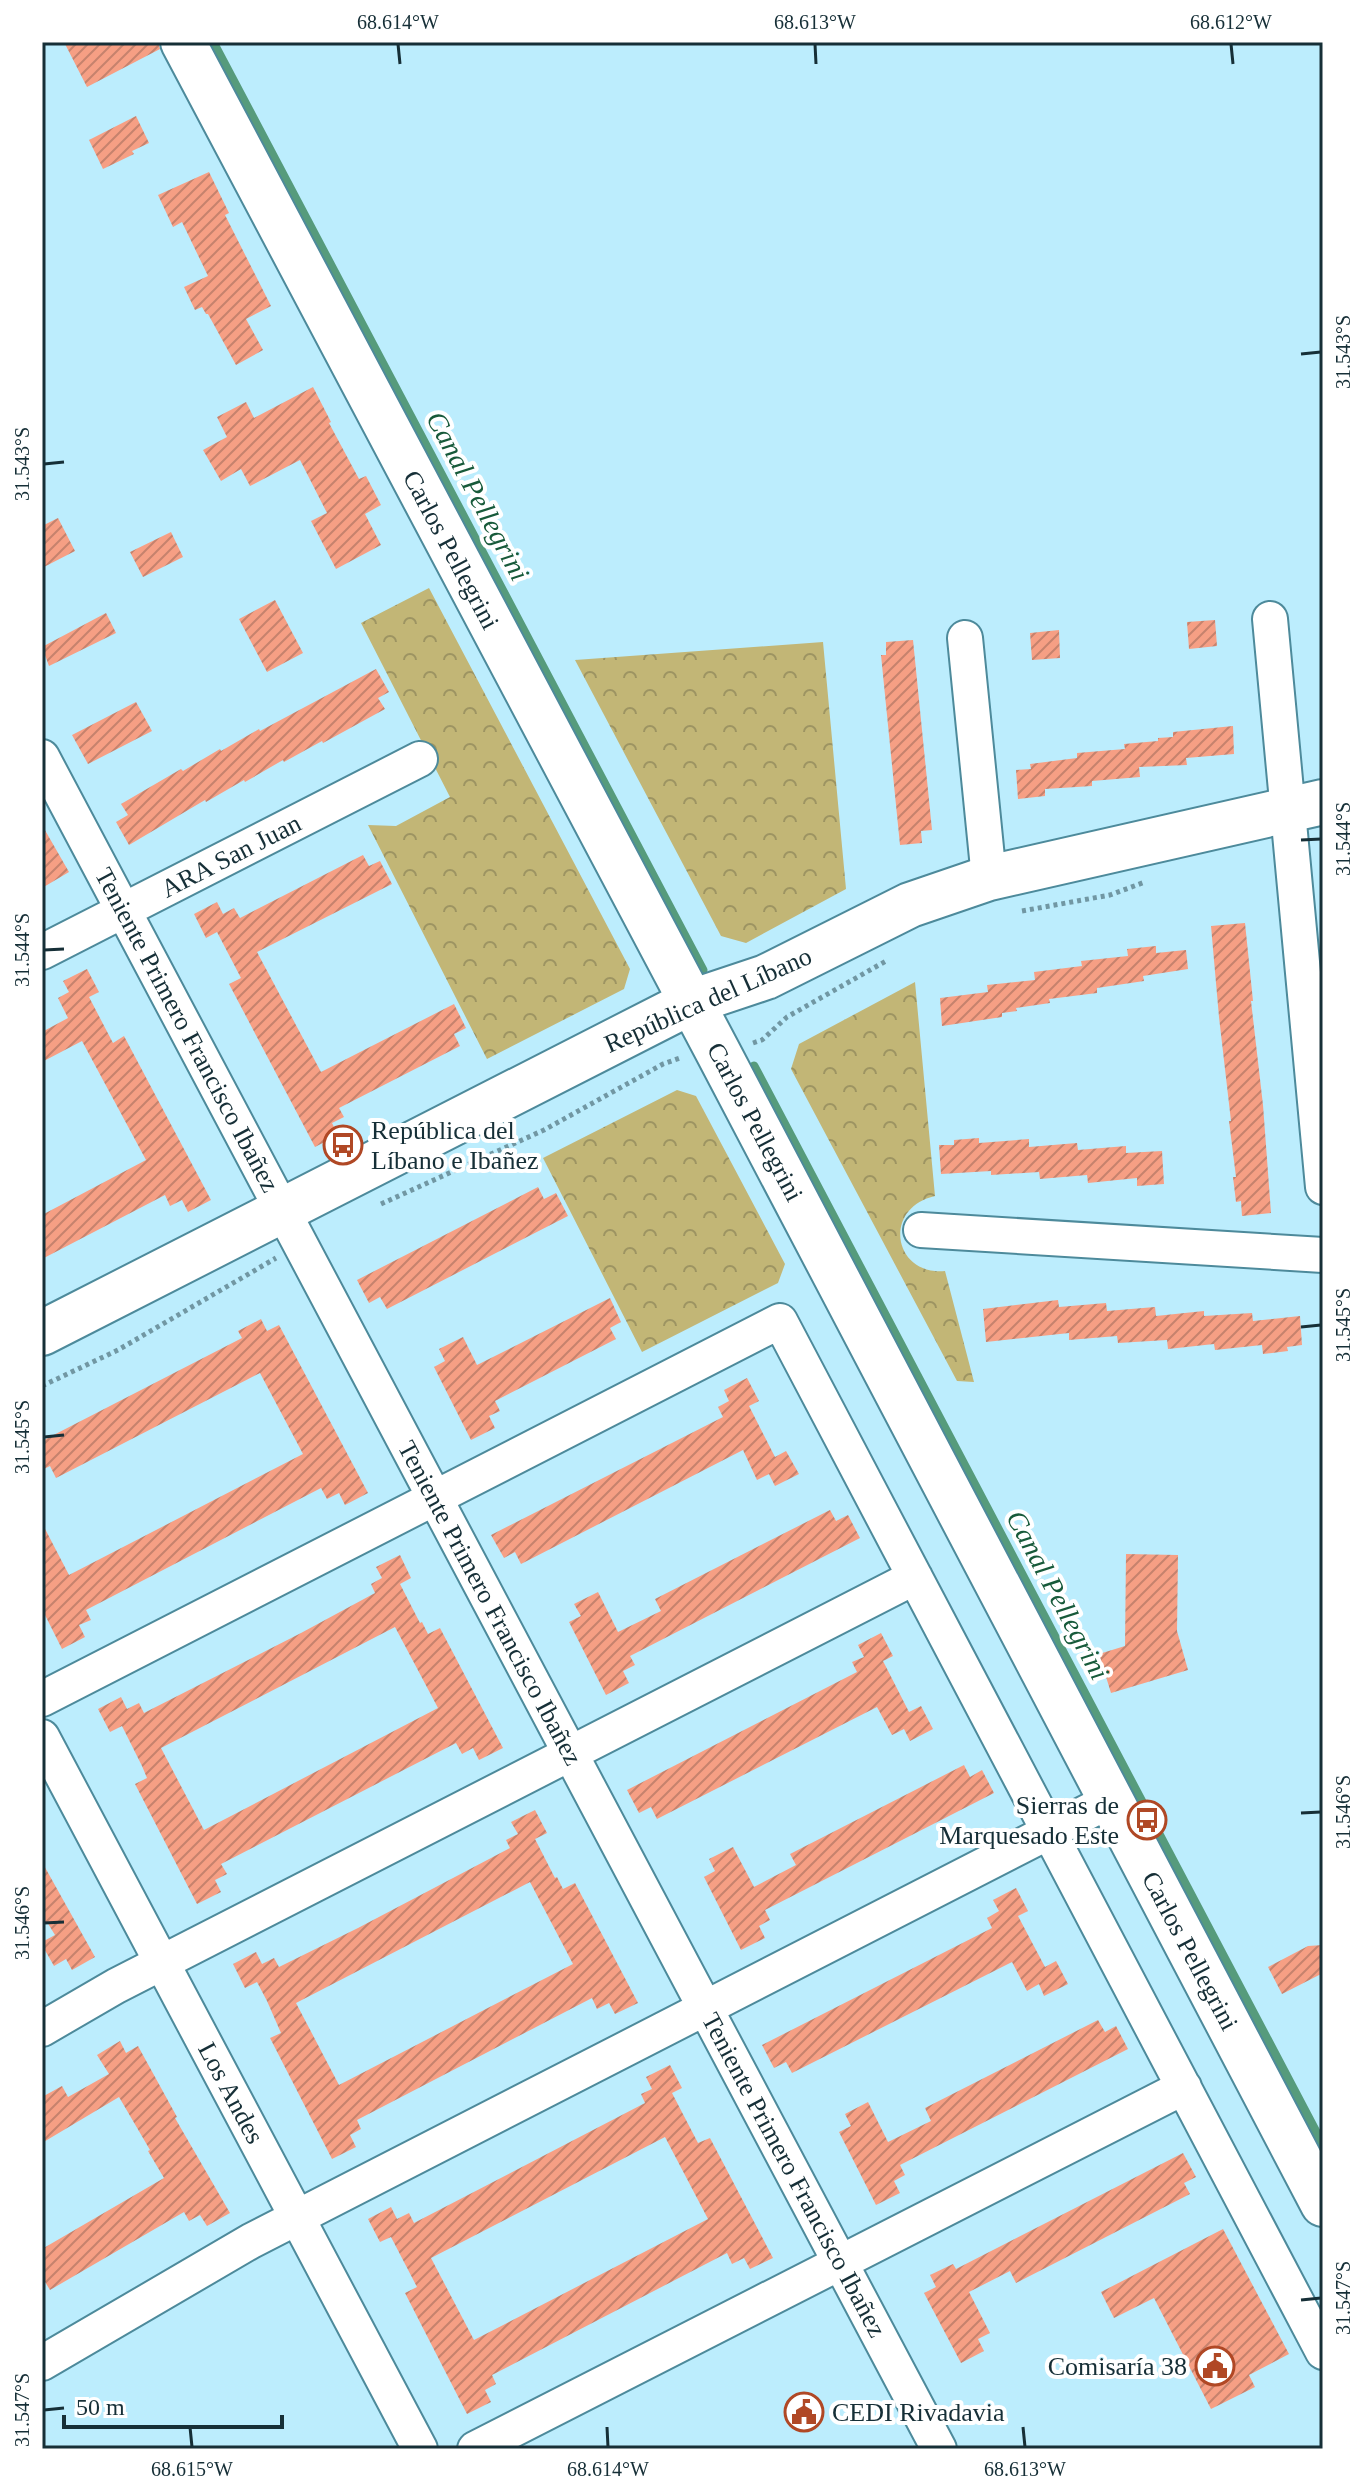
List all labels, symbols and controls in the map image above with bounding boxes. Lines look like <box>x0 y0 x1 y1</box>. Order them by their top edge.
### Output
text: 68.614°W <box>357 11 439 33</box>
text: 68.613°W <box>774 11 856 33</box>
text: 68.612°W <box>1190 11 1272 33</box>
text: 31.543°S <box>1332 315 1354 389</box>
water label: Canal Pellegrini <box>420 406 536 586</box>
text: 31.543°S <box>11 427 33 501</box>
street label: Carlos Pellegrini <box>397 466 505 634</box>
text: 31.544°S <box>1332 802 1354 876</box>
street label: ARA San Juan <box>156 808 306 904</box>
street label: Teniente Primero Francisco Ibañez <box>89 863 285 1197</box>
text: 31.544°S <box>11 913 33 987</box>
street label: República del Líbano <box>600 941 816 1059</box>
street label: Carlos Pellegrini <box>701 1038 809 1206</box>
place label: República del Líbano e Ibañez <box>371 1116 538 1175</box>
bus stop icon: República del Líbano e Ibañez <box>322 1124 364 1166</box>
text: 31.545°S <box>1332 1288 1354 1362</box>
text: 31.545°S <box>11 1400 33 1474</box>
street label: Teniente Primero Francisco Ibañez <box>392 1436 588 1770</box>
water label: Canal Pellegrini <box>1000 1505 1116 1685</box>
text: 31.546°S <box>1332 1775 1354 1849</box>
place label: Sierras de Marquesado Este <box>939 1791 1119 1850</box>
bus stop icon: Sierras de Marquesado Este <box>1126 1799 1168 1841</box>
street label: Carlos Pellegrini <box>1136 1867 1244 2035</box>
text: 31.546°S <box>11 1886 33 1960</box>
street label: Teniente Primero Francisco Ibañez <box>696 2008 892 2342</box>
street label: Los Andes <box>192 2037 270 2149</box>
text: 31.547°S <box>1332 2261 1354 2335</box>
public building icon: Comisaría 38 <box>1194 2345 1236 2387</box>
place label: Comisaría 38 <box>1048 2352 1187 2381</box>
text: 31.547°S <box>11 2373 33 2447</box>
scale bar <box>64 2379 282 2429</box>
public building icon: CEDI Rivadavia <box>783 2391 825 2433</box>
text: 50 m <box>76 2394 125 2420</box>
place label: CEDI Rivadavia <box>832 2398 1005 2427</box>
text: 68.615°W <box>151 2458 233 2480</box>
text: 68.614°W <box>567 2458 649 2480</box>
text: 68.613°W <box>984 2458 1066 2480</box>

